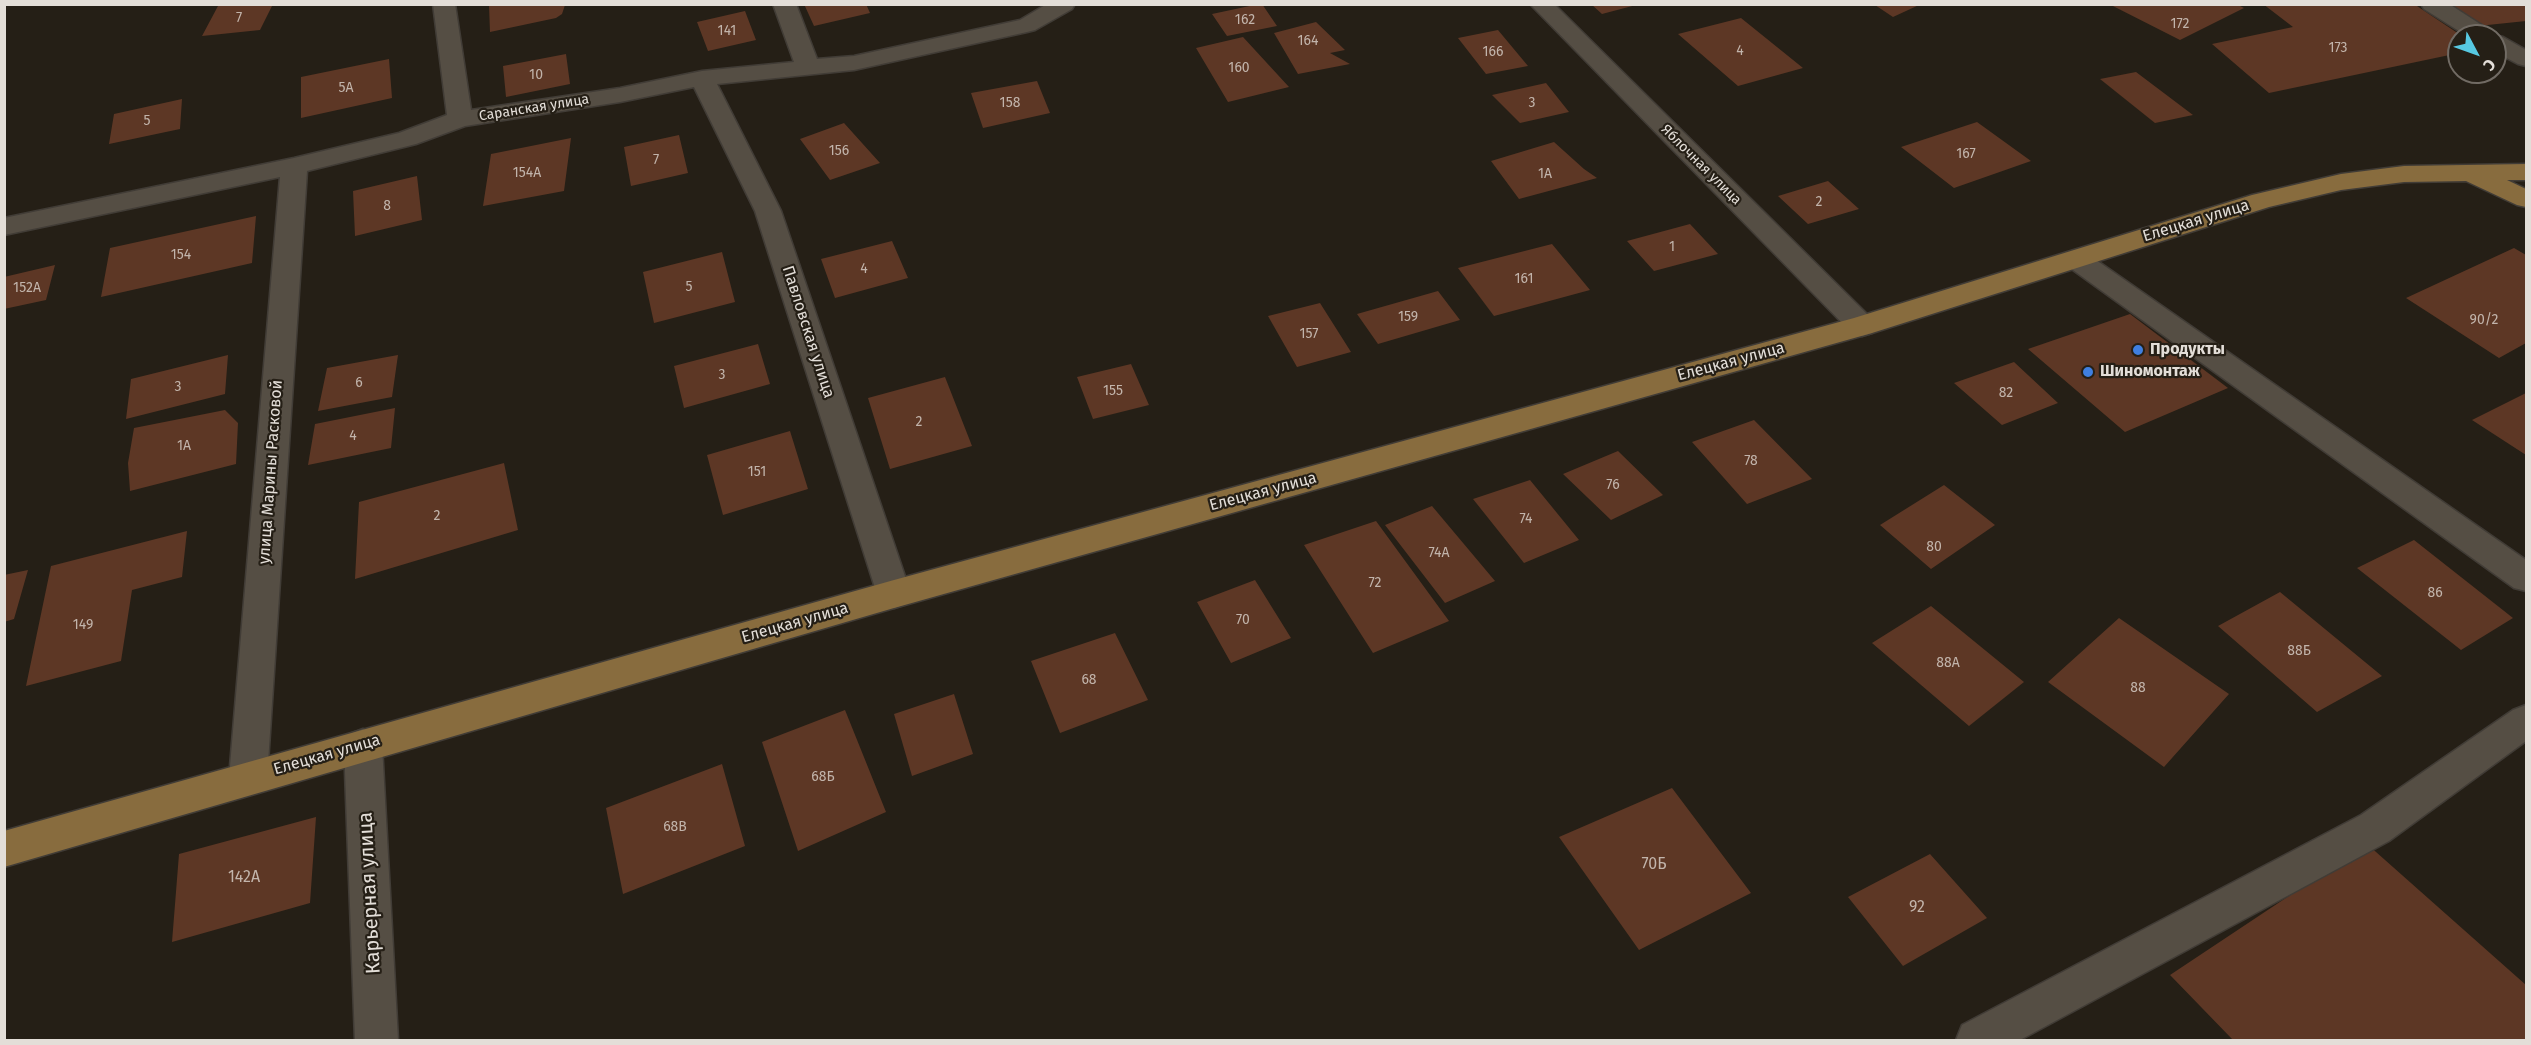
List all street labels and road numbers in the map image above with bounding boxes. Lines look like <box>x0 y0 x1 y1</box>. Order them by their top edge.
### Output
street label: Саранская улица <box>478 91 590 125</box>
street label: Яблочная улица <box>1657 121 1745 209</box>
street label: Елецкая улица <box>2140 196 2252 246</box>
street label: Павловская улица <box>778 263 838 401</box>
street label: Елецкая улица <box>1675 338 1787 386</box>
street label: улица Марины Расковой <box>255 379 287 565</box>
street label: Елецкая улица <box>1207 468 1319 516</box>
street label: Елецкая улица <box>739 599 851 647</box>
street label: Елецкая улица <box>271 731 383 779</box>
street label: Карьерная улица <box>354 811 386 975</box>

